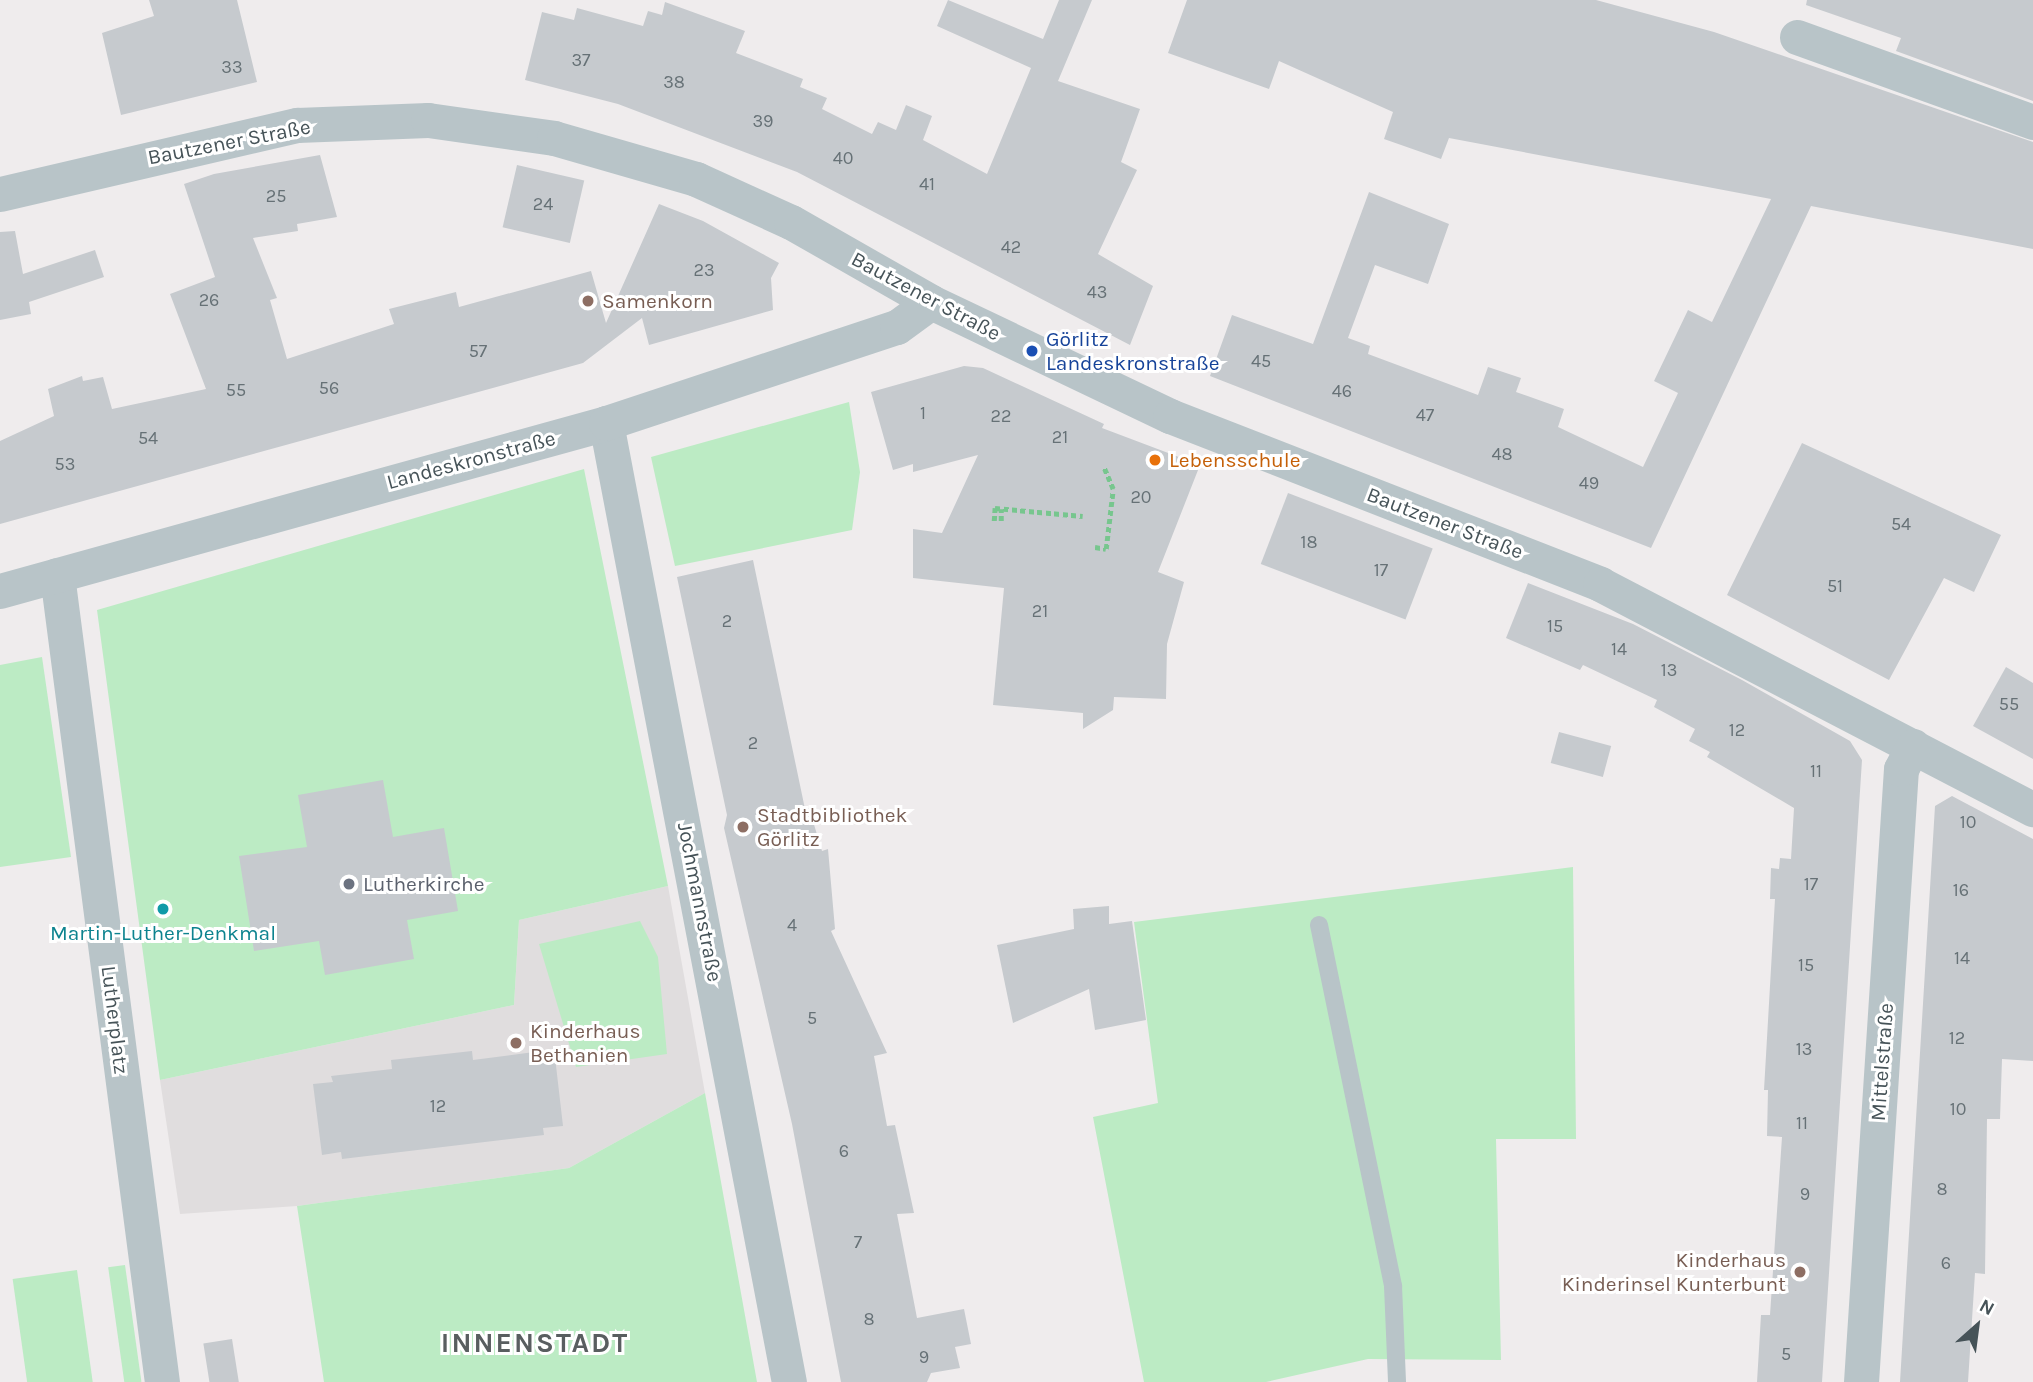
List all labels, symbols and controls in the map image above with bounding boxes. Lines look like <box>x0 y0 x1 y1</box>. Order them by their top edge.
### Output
house number: 37 <box>571 49 591 71</box>
house number: 33 <box>221 56 243 78</box>
house number: 38 <box>663 71 685 93</box>
house number: 39 <box>752 110 774 132</box>
street label: Bautzener Straße <box>145 114 313 170</box>
house number: 40 <box>833 147 853 169</box>
house number: 41 <box>919 173 935 195</box>
house number: 25 <box>266 185 286 207</box>
house number: 24 <box>533 193 553 215</box>
house number: 42 <box>1001 236 1021 258</box>
street label: Bautzener Straße <box>847 246 1005 346</box>
house number: 23 <box>693 259 715 281</box>
house number: 43 <box>1087 281 1107 303</box>
place label: Samenkorn <box>602 288 713 314</box>
house number: 26 <box>199 289 219 311</box>
marker: Samenkorn <box>580 293 596 309</box>
place label: Görlitz Landeskronstraße <box>1046 326 1220 376</box>
house number: 57 <box>469 340 487 362</box>
marker: Görlitz Landeskronstraße <box>1024 343 1040 359</box>
house number: 45 <box>1251 350 1271 372</box>
house number: 56 <box>319 377 339 399</box>
house number: 55 <box>226 379 246 401</box>
house number: 46 <box>1332 380 1352 402</box>
house number: 1 <box>920 402 926 424</box>
house number: 47 <box>1416 404 1434 426</box>
house number: 22 <box>991 405 1011 427</box>
street label: Landeskronstraße <box>384 425 558 495</box>
house number: 21 <box>1052 426 1068 448</box>
house number: 54 <box>138 427 158 449</box>
house number: 48 <box>1491 443 1513 465</box>
place label: Lebensschule <box>1169 447 1300 473</box>
marker: Lebensschule <box>1147 452 1163 468</box>
house number: 53 <box>55 453 75 475</box>
house number: 49 <box>1579 472 1599 494</box>
street label: Bautzener Straße <box>1363 482 1527 564</box>
house number: 20 <box>1130 486 1152 508</box>
house number: 54 <box>1891 513 1911 535</box>
house number: 18 <box>1300 531 1318 553</box>
house number: 17 <box>1374 559 1388 581</box>
house number: 51 <box>1827 575 1843 597</box>
house number: 21 <box>1032 600 1048 622</box>
house number: 2 <box>722 610 732 632</box>
house number: 15 <box>1547 615 1563 637</box>
house number: 14 <box>1611 638 1627 660</box>
house number: 13 <box>1661 659 1677 681</box>
house number: 55 <box>1999 693 2019 715</box>
house number: 12 <box>1729 719 1745 741</box>
house number: 2 <box>748 732 758 754</box>
house number: 11 <box>1810 760 1822 782</box>
place label: Stadtbibliothek Görlitz <box>757 802 907 852</box>
house number: 10 <box>1960 811 1976 833</box>
marker: Stadtbibliothek Görlitz <box>735 819 751 835</box>
street label: Jochmannstraße <box>672 820 728 984</box>
place label: Lutherkirche <box>363 871 484 897</box>
house number: 17 <box>1804 873 1818 895</box>
marker: Lutherkirche <box>341 876 357 892</box>
house number: 16 <box>1953 879 1969 901</box>
marker: Martin-Luther-Denkmal <box>155 901 171 917</box>
house number: 4 <box>787 914 797 936</box>
place label: Martin-Luther-Denkmal <box>50 920 276 946</box>
house number: 14 <box>1954 947 1970 969</box>
house number: 15 <box>1798 954 1814 976</box>
street label: Lutherplatz <box>96 964 134 1076</box>
street label: Mittelstraße <box>1865 1002 1899 1122</box>
house number: 5 <box>807 1007 817 1029</box>
place label: Kinderhaus Bethanien <box>530 1018 640 1068</box>
house number: 12 <box>1949 1027 1965 1049</box>
marker: Kinderhaus Bethanien <box>508 1035 524 1051</box>
house number: 13 <box>1796 1038 1812 1060</box>
house number: 12 <box>430 1095 446 1117</box>
house number: 10 <box>1950 1098 1966 1120</box>
house number: 11 <box>1796 1112 1808 1134</box>
house number: 6 <box>839 1140 849 1162</box>
house number: 8 <box>1936 1178 1948 1200</box>
house number: 9 <box>1800 1183 1810 1205</box>
house number: 7 <box>854 1231 862 1253</box>
place label: Kinderhaus Kinderinsel Kunterbunt <box>1562 1247 1786 1297</box>
house number: 6 <box>1941 1252 1951 1274</box>
marker: Kinderhaus Kinderinsel Kunterbunt <box>1792 1264 1808 1280</box>
north arrow <box>1942 1291 2012 1361</box>
text: N <box>1976 1295 1998 1320</box>
house number: 8 <box>863 1308 875 1330</box>
district label: INNENSTADT <box>442 1326 628 1360</box>
house number: 5 <box>1781 1343 1791 1365</box>
house number: 9 <box>919 1346 929 1368</box>

